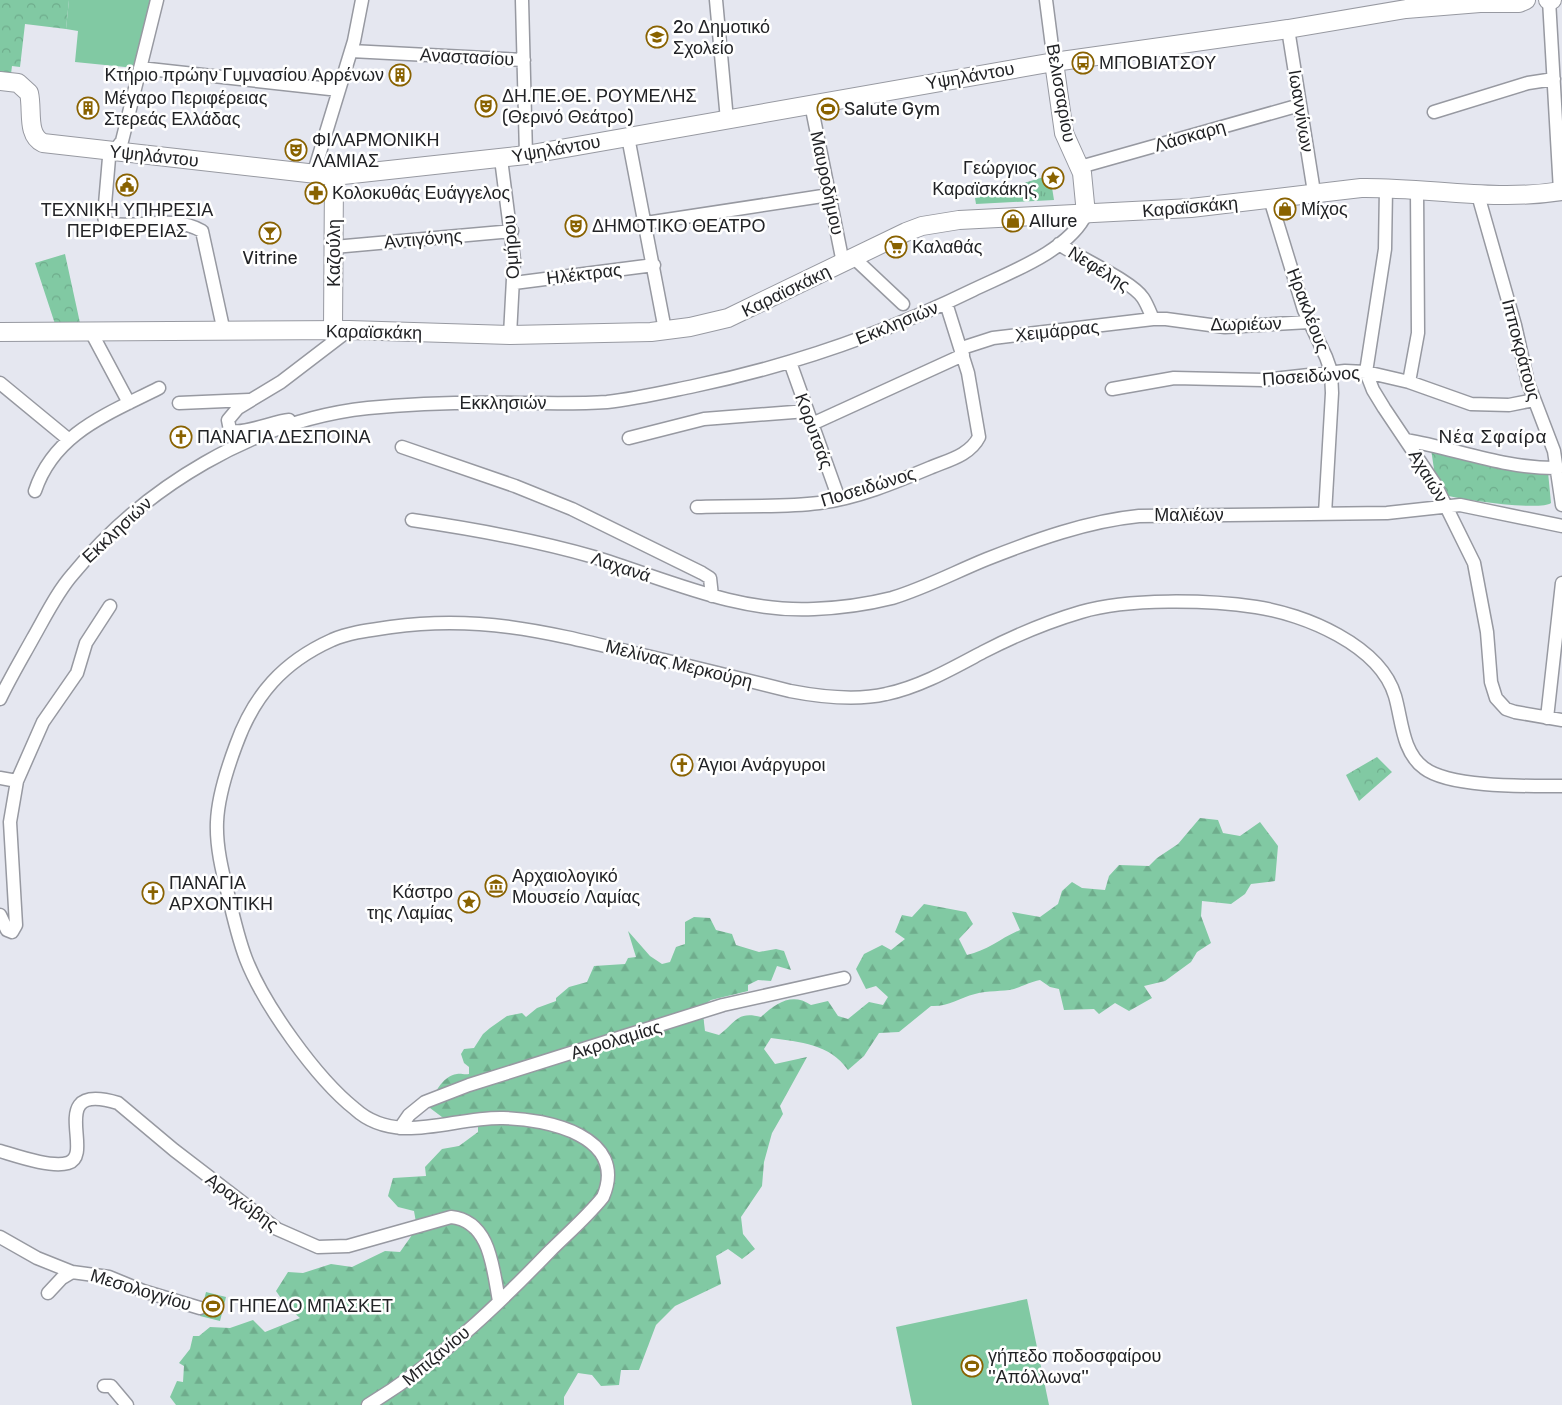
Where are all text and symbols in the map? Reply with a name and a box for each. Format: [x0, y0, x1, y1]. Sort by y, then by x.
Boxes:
place label: 2ο Δημοτικό Σχολείο [673, 16, 770, 59]
school or university icon: 2ο Δημοτικό Σχολείο [645, 25, 669, 49]
street label: Βελισσαρίου [1042, 42, 1080, 144]
street label: Αναστασίου [419, 44, 515, 70]
bus stop icon: ΜΠΟΒΙΑΤΣΟΥ [1071, 51, 1095, 75]
place label: ΜΠΟΒΙΑΤΣΟΥ [1099, 52, 1216, 74]
street label: Υψηλάντου [924, 57, 1016, 95]
building icon: Κτήριο πρώην Γυμνασίου Αρρένων [388, 63, 412, 87]
place label: Κτήριο πρώην Γυμνασίου Αρρένων [105, 64, 384, 86]
street label: Ιωαννίνων [1284, 68, 1318, 154]
place label: ΔΗ.ΠΕ.ΘΕ. ΡΟΥΜΕΛΗΣ (Θερινό Θεάτρο) [502, 85, 697, 128]
place label: Μέγαρο Περιφέρειας Στερεάς Ελλάδας [104, 87, 268, 130]
theatre icon: ΔΗ.ΠΕ.ΘΕ. ΡΟΥΜΕΛΗΣ (Θερινό Θεάτρο) [474, 94, 498, 118]
building icon: Μέγαρο Περιφέρειας Στερεάς Ελλάδας [76, 96, 100, 120]
sports icon: Salute Gym [816, 97, 840, 121]
place label: Salute Gym [844, 98, 940, 120]
street label: Λάσκαρη [1152, 115, 1228, 157]
place label: ΦΙΛΑΡΜΟΝΙΚΗ ΛΑΜΙΑΣ [312, 129, 439, 172]
street label: Μαυροδήμου [805, 129, 849, 237]
street label: Υψηλάντου [510, 130, 602, 168]
theatre icon: ΦΙΛΑΡΜΟΝΙΚΗ ΛΑΜΙΑΣ [284, 138, 308, 162]
street label: Υψηλάντου [108, 140, 200, 172]
place label: Γεώργιος Καραϊσκάκης [932, 157, 1037, 200]
place icon: Γεώργιος Καραϊσκάκης [1041, 166, 1065, 190]
public building icon: ΤΕΧΝΙΚΗ ΥΠΗΡΕΣΙΑ ΠΕΡΙΦΕΡΕΙΑΣ [115, 173, 139, 197]
pharmacy icon: Κολοκυθάς Ευάγγελος [304, 181, 328, 205]
place label: Κολοκυθάς Ευάγγελος [332, 182, 511, 204]
street label: Καραϊσκάκη [1141, 192, 1239, 222]
shop icon: Μίχος [1273, 197, 1297, 221]
place label: Μίχος [1301, 198, 1348, 220]
place label: ΤΕΧΝΙΚΗ ΥΠΗΡΕΣΙΑ ΠΕΡΙΦΕΡΕΙΑΣ [41, 199, 213, 242]
shop icon: Allure [1001, 209, 1025, 233]
place label: Allure [1029, 210, 1077, 232]
street label: Ομήρου [498, 214, 524, 280]
theatre icon: ΔΗΜΟΤΙΚΟ ΘΕΑΤΡΟ [564, 214, 588, 238]
place label: ΔΗΜΟΤΙΚΟ ΘΕΑΤΡΟ [592, 215, 766, 237]
street label: Καζούλη [323, 219, 345, 287]
bar icon: Vitrine [258, 221, 282, 245]
street label: Αντιγόνης [383, 225, 463, 253]
supermarket icon: Καλαθάς [884, 235, 908, 259]
place label: Καλαθάς [912, 236, 983, 258]
street label: Νεφέλης [1064, 242, 1134, 297]
place label: Vitrine [242, 247, 298, 269]
street label: Ηλέκτρας [545, 258, 623, 290]
street label: Καραϊσκάκη [738, 260, 834, 322]
street label: Ηρακλέους [1282, 265, 1334, 355]
street label: Εκκλησιών [852, 296, 942, 350]
street label: Ιπποκράτους [1497, 297, 1545, 404]
street label: Δωριέων [1210, 312, 1282, 336]
street label: Χειμάρρας [1014, 316, 1100, 346]
street label: Καραϊσκάκη [326, 320, 422, 344]
street label: Ποσειδώνος [1261, 362, 1361, 390]
street label: Κορυτσάς [790, 390, 838, 472]
street label: Εκκλησιών [459, 392, 547, 414]
church icon: ΠΑΝΑΓΙΑ ΔΕΣΠΟΙΝΑ [169, 425, 193, 449]
district label: Νέα Σφαίρα [1439, 425, 1547, 448]
place label: ΠΑΝΑΓΙΑ ΔΕΣΠΟΙΝΑ [197, 426, 371, 448]
street label: Αχαιών [1404, 445, 1452, 507]
street label: Ποσειδώνος [818, 462, 918, 512]
street label: Εκκλησιών [78, 492, 156, 568]
street label: Μαλιέων [1154, 504, 1224, 526]
street label: Λαχανά [588, 547, 654, 587]
street label: Μελίνας Μερκούρη [603, 635, 755, 693]
church icon: Άγιοι Ανάργυροι [670, 753, 694, 777]
place label: Άγιοι Ανάργυροι [698, 754, 826, 776]
place label: Αρχαιολογικό Μουσείο Λαμίας [512, 865, 641, 908]
place label: ΠΑΝΑΓΙΑ ΑΡΧΟΝΤΙΚΗ [169, 872, 273, 915]
museum icon: Αρχαιολογικό Μουσείο Λαμίας [484, 874, 508, 898]
church icon: ΠΑΝΑΓΙΑ ΑΡΧΟΝΤΙΚΗ [141, 881, 165, 905]
place label: Κάστρο της Λαμίας [367, 881, 453, 924]
place icon: Κάστρο της Λαμίας [457, 890, 481, 914]
street label: Ακρολαμίας [568, 1016, 664, 1064]
street label: Αραχώβης [201, 1168, 283, 1236]
street label: Μεσολογγίου [88, 1264, 194, 1316]
sports icon: ΓΗΠΕΔΟ ΜΠΑΣΚΕΤ [201, 1294, 225, 1318]
place label: ΓΗΠΕΔΟ ΜΠΑΣΚΕΤ [229, 1295, 393, 1317]
street label: Μπιζανίου [398, 1321, 474, 1391]
place label: γήπεδο ποδοσφαίρου ''Απόλλωνα'' [988, 1345, 1161, 1388]
sports icon: γήπεδο ποδοσφαίρου ''Απόλλωνα'' [960, 1354, 984, 1378]

